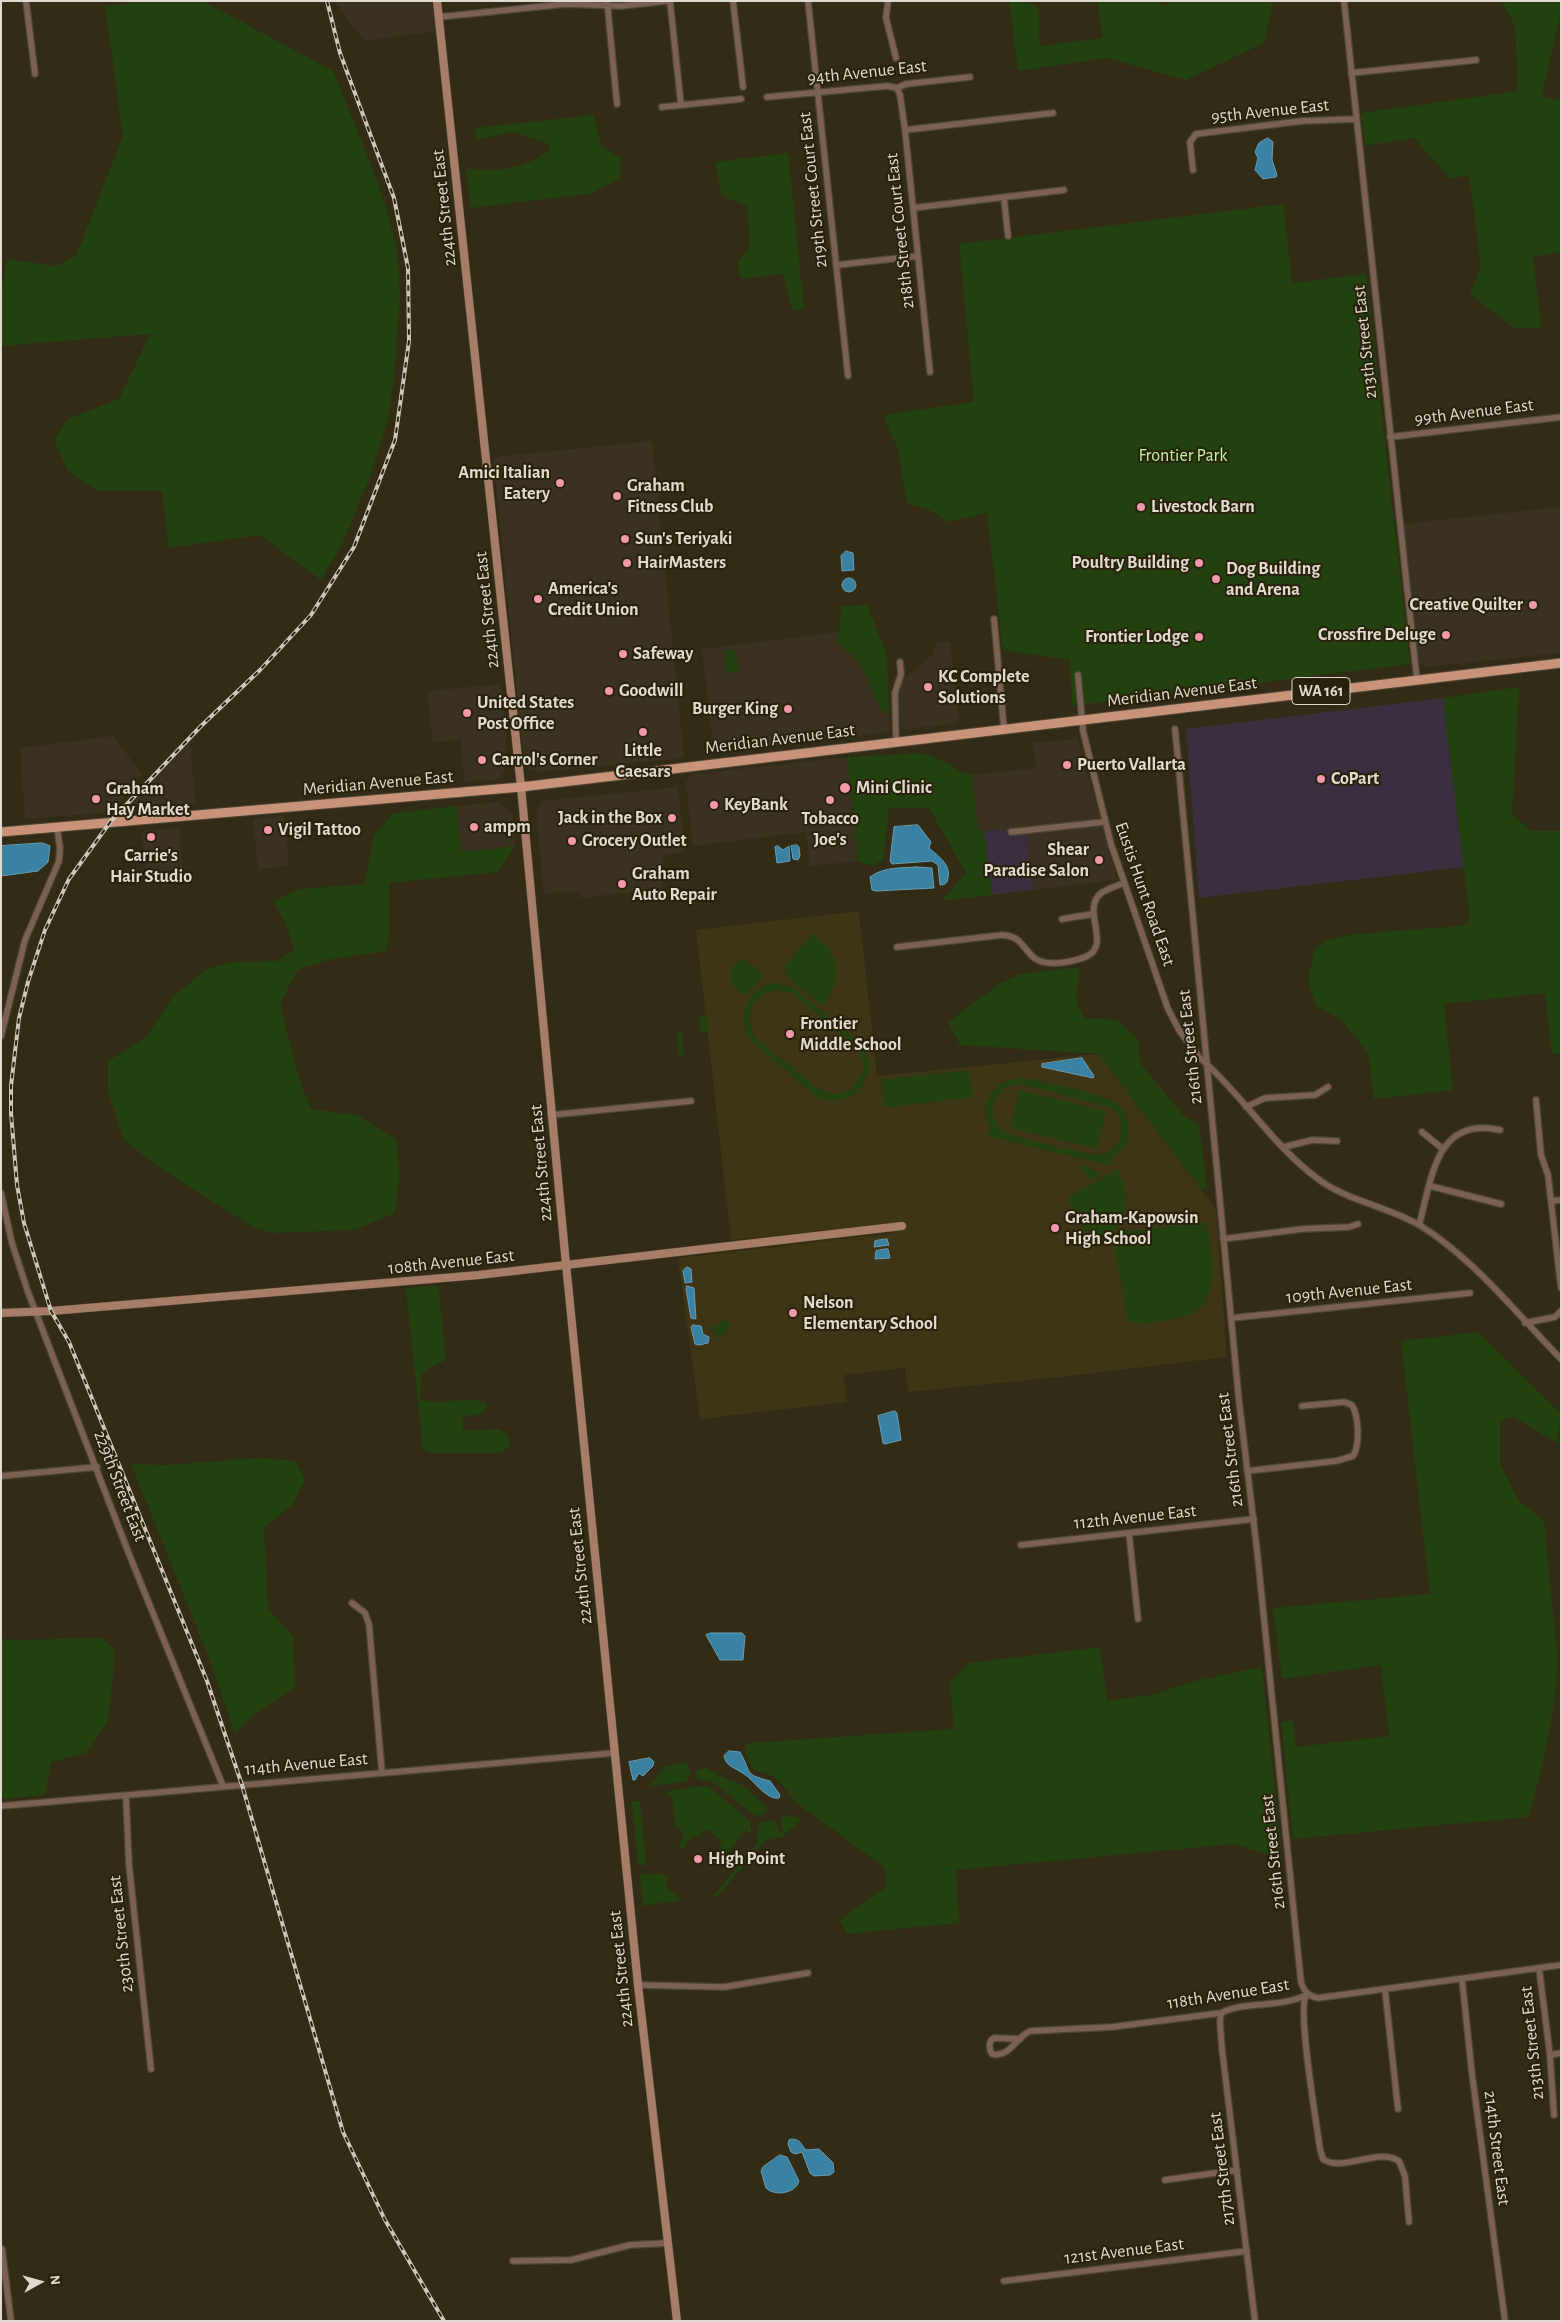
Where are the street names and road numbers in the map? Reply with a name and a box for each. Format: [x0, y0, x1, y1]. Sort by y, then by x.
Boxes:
street label: 94th Avenue East [806, 55, 928, 89]
street label: 95th Avenue East [1210, 94, 1330, 128]
street label: 219th Street Court East [794, 111, 832, 269]
street label: 224th Street East [427, 148, 461, 268]
street label: 218th Street Court East [881, 152, 919, 310]
street label: 213th Street East [1348, 284, 1382, 400]
street label: 99th Avenue East [1413, 394, 1535, 430]
street label: 224th Street East [470, 550, 504, 670]
street label: Meridian Avenue East [1106, 672, 1258, 712]
road number: WA 161 [1292, 678, 1350, 704]
street label: Meridian Avenue East [704, 719, 856, 759]
street label: Meridian Avenue East [302, 766, 454, 800]
street label: Eustis Hunt Road East [1110, 819, 1180, 969]
street label: 216th Street East [1173, 989, 1207, 1105]
street label: 224th Street East [525, 1104, 557, 1222]
street label: 108th Avenue East [387, 1245, 515, 1279]
street label: 109th Avenue East [1285, 1274, 1413, 1308]
street label: 216th Street East [1212, 1391, 1248, 1509]
street label: 229th Street East [89, 1427, 151, 1545]
street label: 112th Avenue East [1073, 1500, 1197, 1534]
street label: 224th Street East [563, 1506, 597, 1626]
street label: 114th Avenue East [243, 1748, 369, 1780]
street label: 216th Street East [1256, 1794, 1290, 1910]
street label: 230th Street East [104, 1874, 138, 1994]
street label: 224th Street East [604, 1909, 638, 2029]
street label: 118th Avenue East [1165, 1974, 1291, 2014]
street label: 213th Street East [1515, 1985, 1549, 2101]
street label: 214th Street East [1479, 2089, 1515, 2207]
street label: 217th Street East [1204, 2111, 1240, 2227]
street label: 121st Avenue East [1063, 2233, 1185, 2269]

